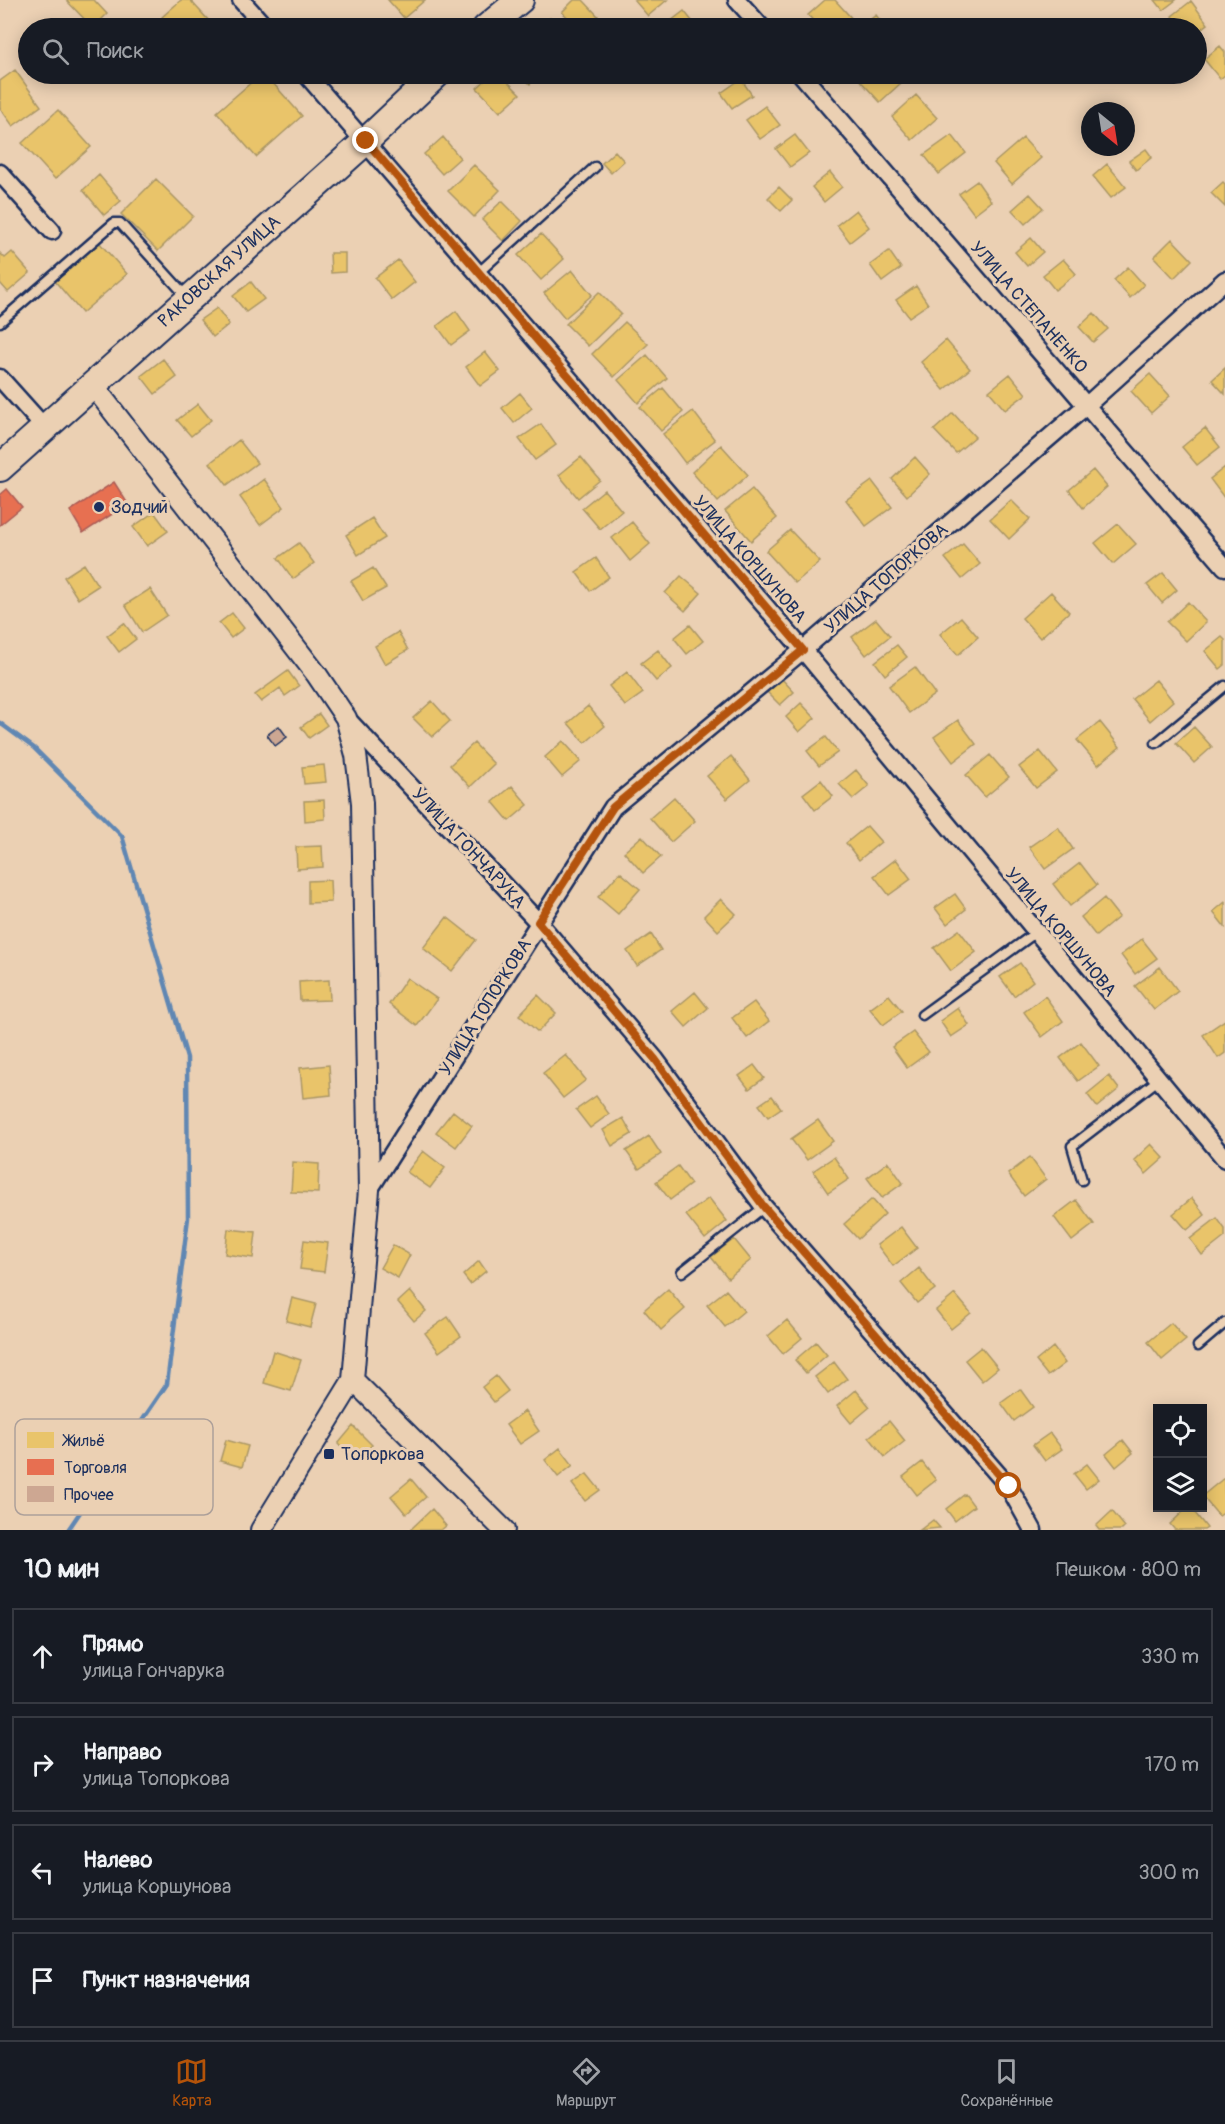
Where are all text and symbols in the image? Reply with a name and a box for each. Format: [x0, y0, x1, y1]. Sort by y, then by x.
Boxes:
search box [18, 18, 1207, 84]
icon: search [39, 35, 72, 68]
text: Поиск [87, 37, 144, 65]
north arrow [1081, 102, 1135, 156]
route end [352, 127, 378, 153]
street label: РАКОВСКАЯ УЛИЦА [153, 210, 286, 332]
street label: УЛИЦА СТЕПАНЕНКО [965, 237, 1092, 378]
street label: УЛИЦА КОРШУНОВА [688, 491, 812, 628]
place label: Зодчий [111, 496, 168, 519]
marker: Зодчий [92, 500, 106, 514]
street label: УЛИЦА ТОПОРКОВА [820, 518, 953, 639]
street label: УЛИЦА ГОНЧАРУКА [407, 783, 531, 914]
street label: УЛИЦА КОРШУНОВА [1000, 863, 1122, 1002]
street label: УЛИЦА ТОПОРКОВА [434, 934, 537, 1080]
map controls [1153, 1404, 1207, 1512]
button: locate [1153, 1404, 1207, 1458]
legend [15, 1419, 213, 1515]
text: Жильё [61, 1431, 105, 1451]
place label: Топоркова [341, 1443, 424, 1466]
marker: Топоркова [322, 1447, 336, 1461]
text: Торговля [64, 1458, 127, 1478]
button: layers [1153, 1458, 1207, 1512]
route start [995, 1472, 1021, 1498]
text: Прочее [64, 1485, 114, 1505]
text: 10 мин [24, 1553, 99, 1585]
text: Пешком · 800 m [1056, 1557, 1201, 1582]
text: Прямо [83, 1630, 143, 1658]
icon: ahead [26, 1640, 59, 1673]
text: 330 m [1141, 1644, 1199, 1669]
text: улица Гончарука [83, 1658, 224, 1683]
text: Направо [83, 1738, 162, 1766]
icon: right [26, 1748, 59, 1781]
text: 170 m [1145, 1752, 1199, 1777]
text: улица Топоркова [83, 1766, 230, 1791]
text: Налево [83, 1846, 152, 1874]
icon: left [26, 1856, 59, 1889]
text: 300 m [1138, 1860, 1199, 1885]
text: улица Коршунова [83, 1874, 231, 1899]
icon: arrive [26, 1964, 59, 1997]
text: Пункт назначения [83, 1966, 250, 1994]
tab: Карта [172, 2055, 212, 2111]
tab: Маршрут [556, 2055, 616, 2111]
tab: Сохранённые [961, 2055, 1053, 2111]

